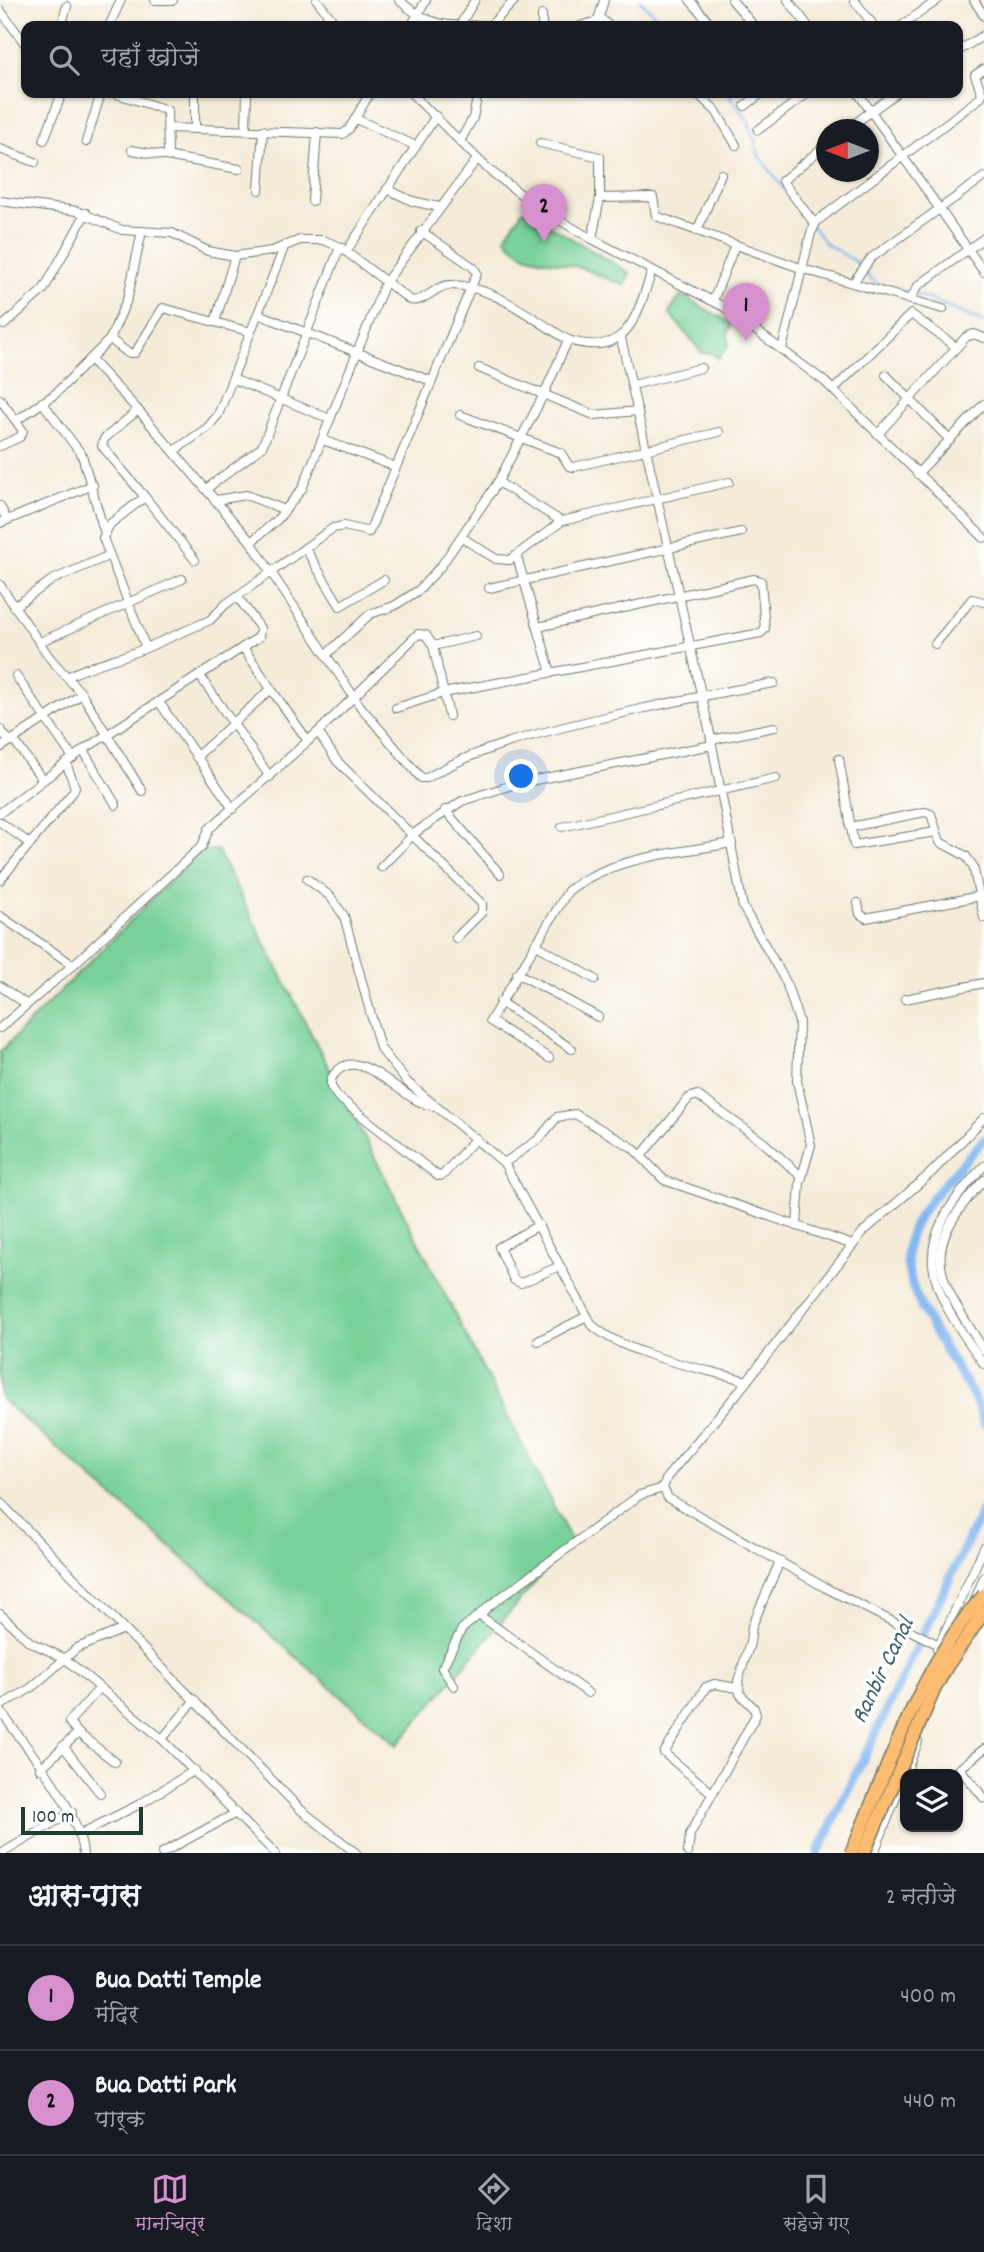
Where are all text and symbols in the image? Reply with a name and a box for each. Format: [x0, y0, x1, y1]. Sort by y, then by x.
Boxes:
search box [21, 21, 963, 98]
icon: search [45, 41, 83, 79]
text: यहाँ खोजें [101, 41, 199, 78]
north arrow [816, 119, 879, 182]
pin: 2 [521, 184, 567, 242]
pin: 1 [723, 283, 769, 341]
your location [504, 759, 538, 793]
water label: Ranbir Canal [844, 1610, 925, 1730]
map controls [900, 1769, 963, 1832]
button: layers [900, 1769, 963, 1832]
scale bar [21, 1804, 144, 1836]
text: 100 m [32, 1805, 74, 1832]
text: आस-पास [28, 1877, 140, 1920]
text: 2 नतीजे [886, 1882, 956, 1915]
text: Bua Datti Temple [95, 1963, 262, 2000]
text: 1 [48, 1981, 54, 2014]
text: 400 m [900, 1981, 956, 2014]
text: मंदिर [95, 2000, 138, 2033]
text: Bua Datti Park [95, 2068, 237, 2105]
text: 2 [46, 2086, 56, 2119]
text: 440 m [903, 2086, 956, 2119]
text: पार्क [95, 2105, 145, 2138]
tab: मानचित्र [135, 2170, 205, 2239]
tab: दिशा [475, 2170, 513, 2239]
tab: सहेजे गए [783, 2170, 849, 2239]

